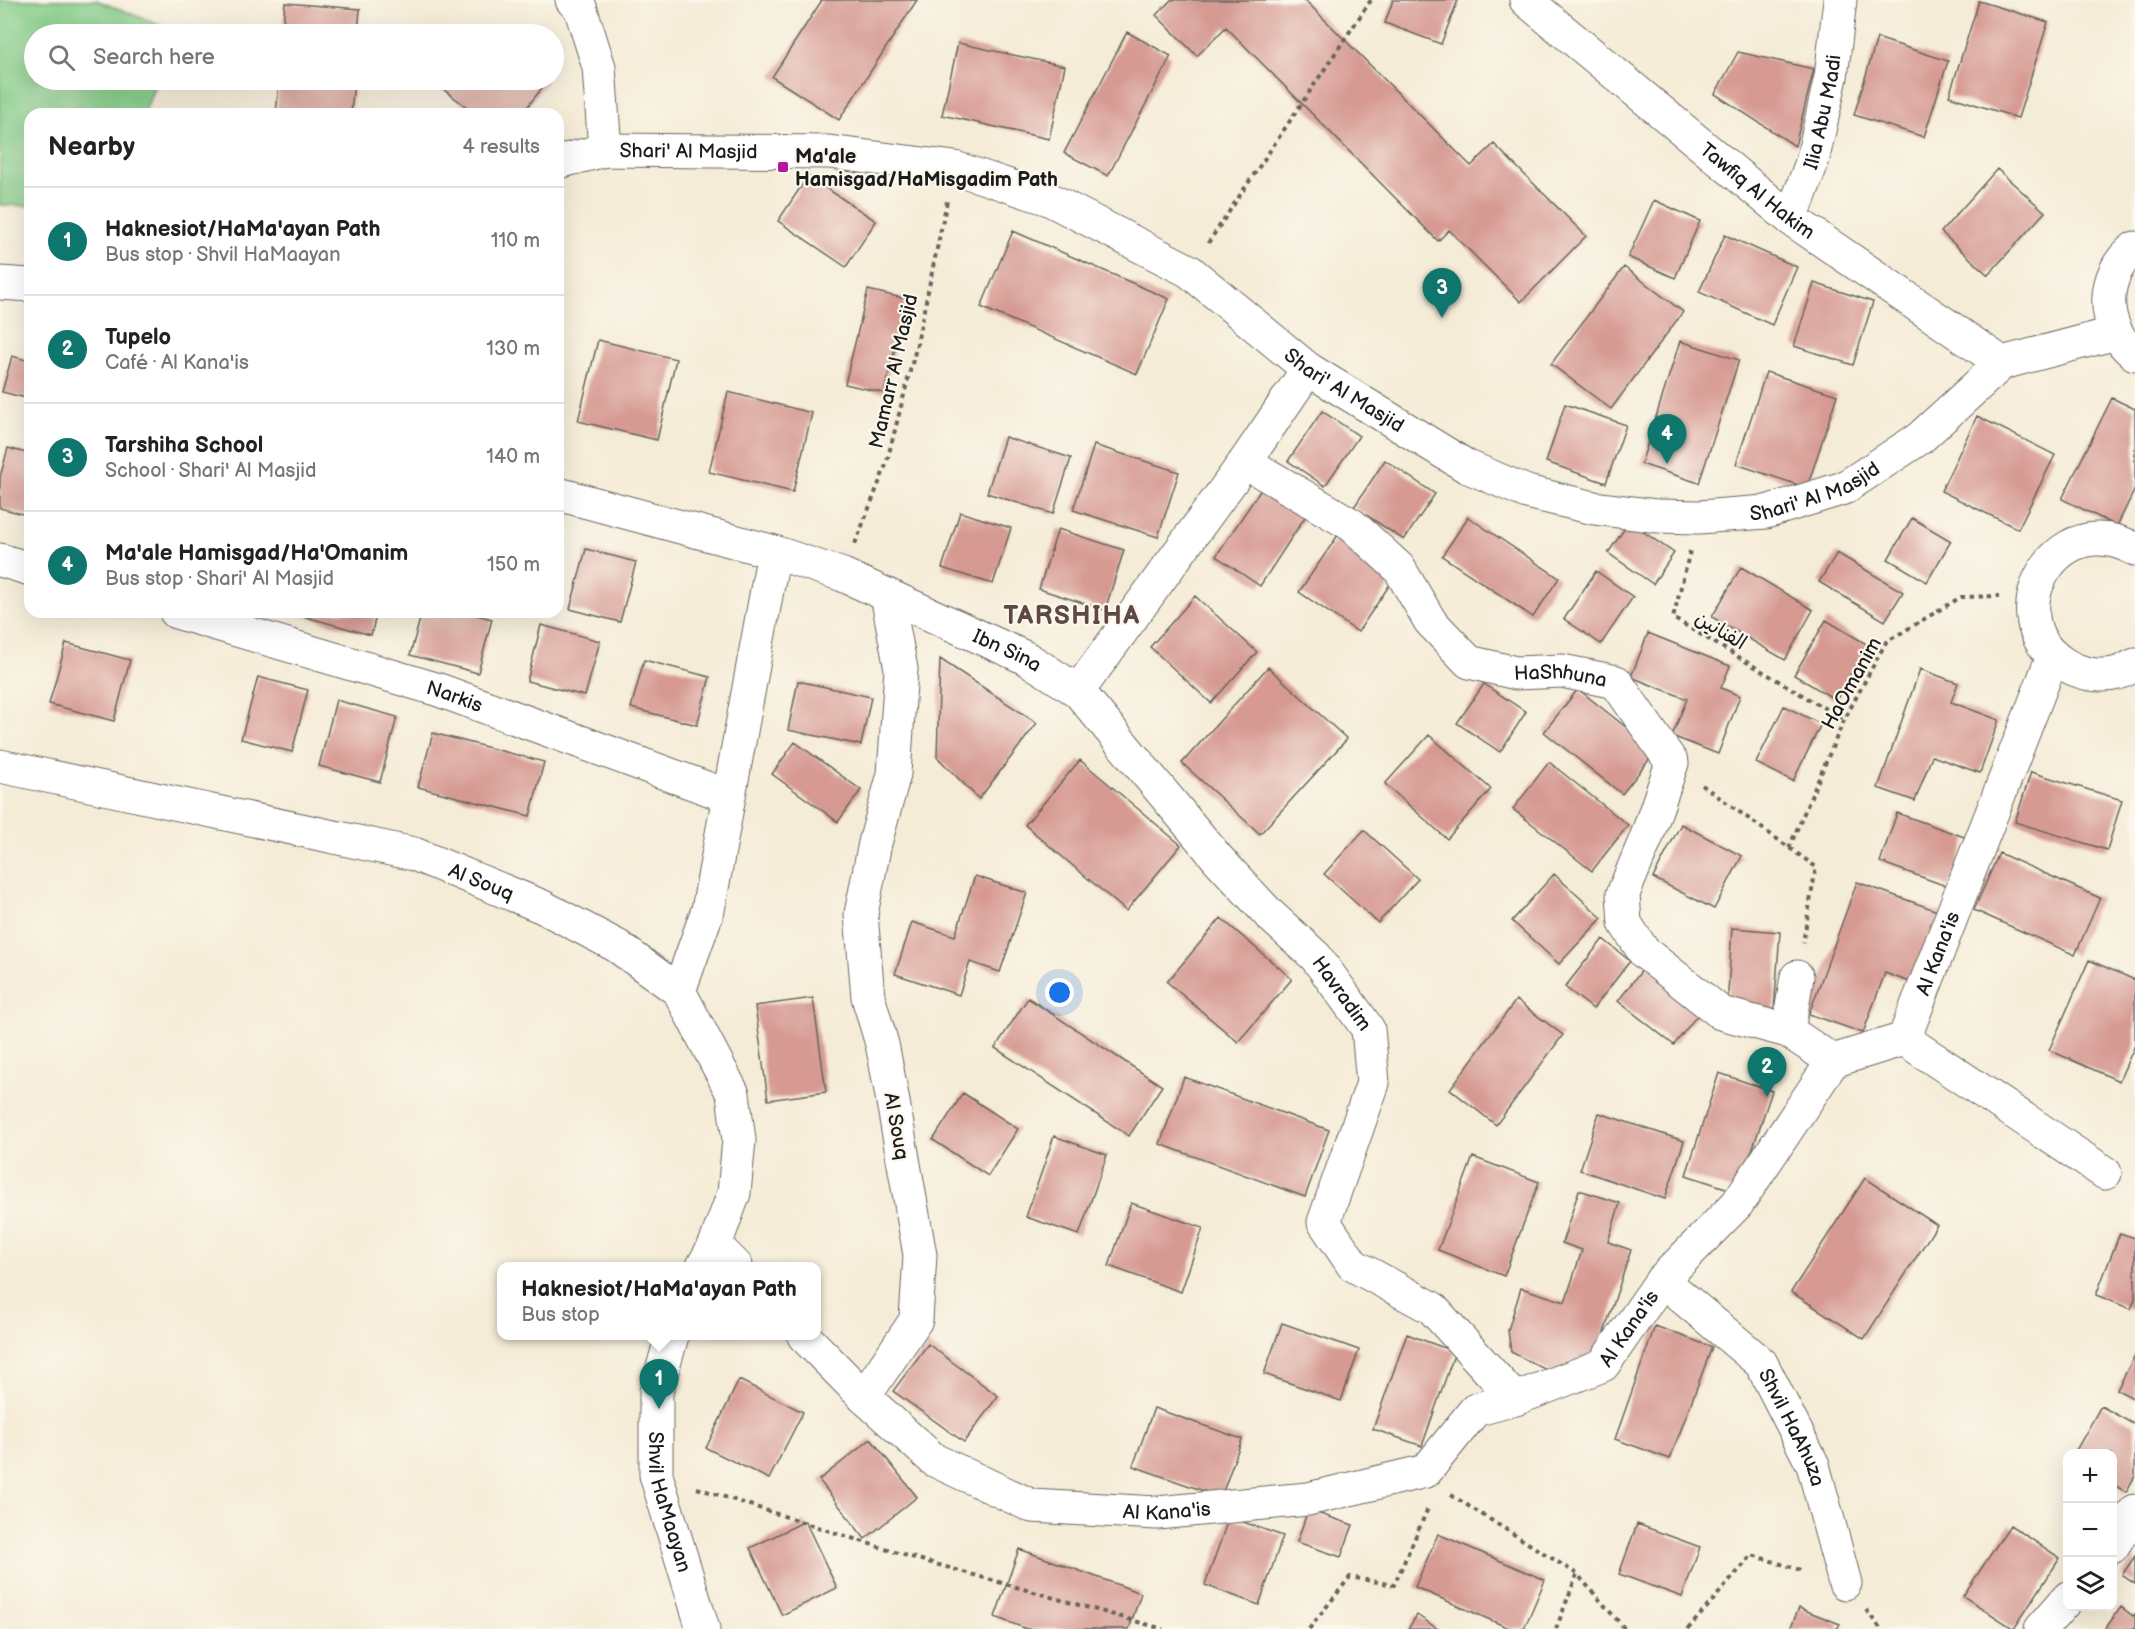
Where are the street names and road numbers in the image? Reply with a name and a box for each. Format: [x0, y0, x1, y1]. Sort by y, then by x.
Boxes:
street label: Ilia Abu Madi [1799, 53, 1847, 173]
street label: Tawfiq Al Hakim [1695, 138, 1819, 245]
street label: Shari' Al Masjid [619, 139, 758, 164]
street label: Mamarr Al Masjid [865, 292, 923, 451]
street label: Shari' Al Masjid [1279, 343, 1408, 438]
street label: Shari' Al Masjid [1749, 457, 1884, 526]
street label: الفنانين [1690, 606, 1751, 656]
street label: Ibn Sina [969, 624, 1046, 678]
street label: HaOmanim [1817, 633, 1887, 734]
street label: HaShhuna [1513, 660, 1609, 693]
street label: Narkis [423, 676, 486, 718]
street label: Al Souq [445, 859, 517, 907]
street label: Al Kana'is [1911, 908, 1965, 999]
street label: Havradim [1306, 952, 1376, 1036]
street label: Al Souq [878, 1091, 914, 1162]
street label: Al Kana'is [1594, 1286, 1664, 1372]
street label: Shvil HaAhuza [1753, 1365, 1829, 1489]
street label: Shvil HaMaayan [643, 1432, 696, 1575]
street label: Al Kana'is [1122, 1497, 1212, 1526]

